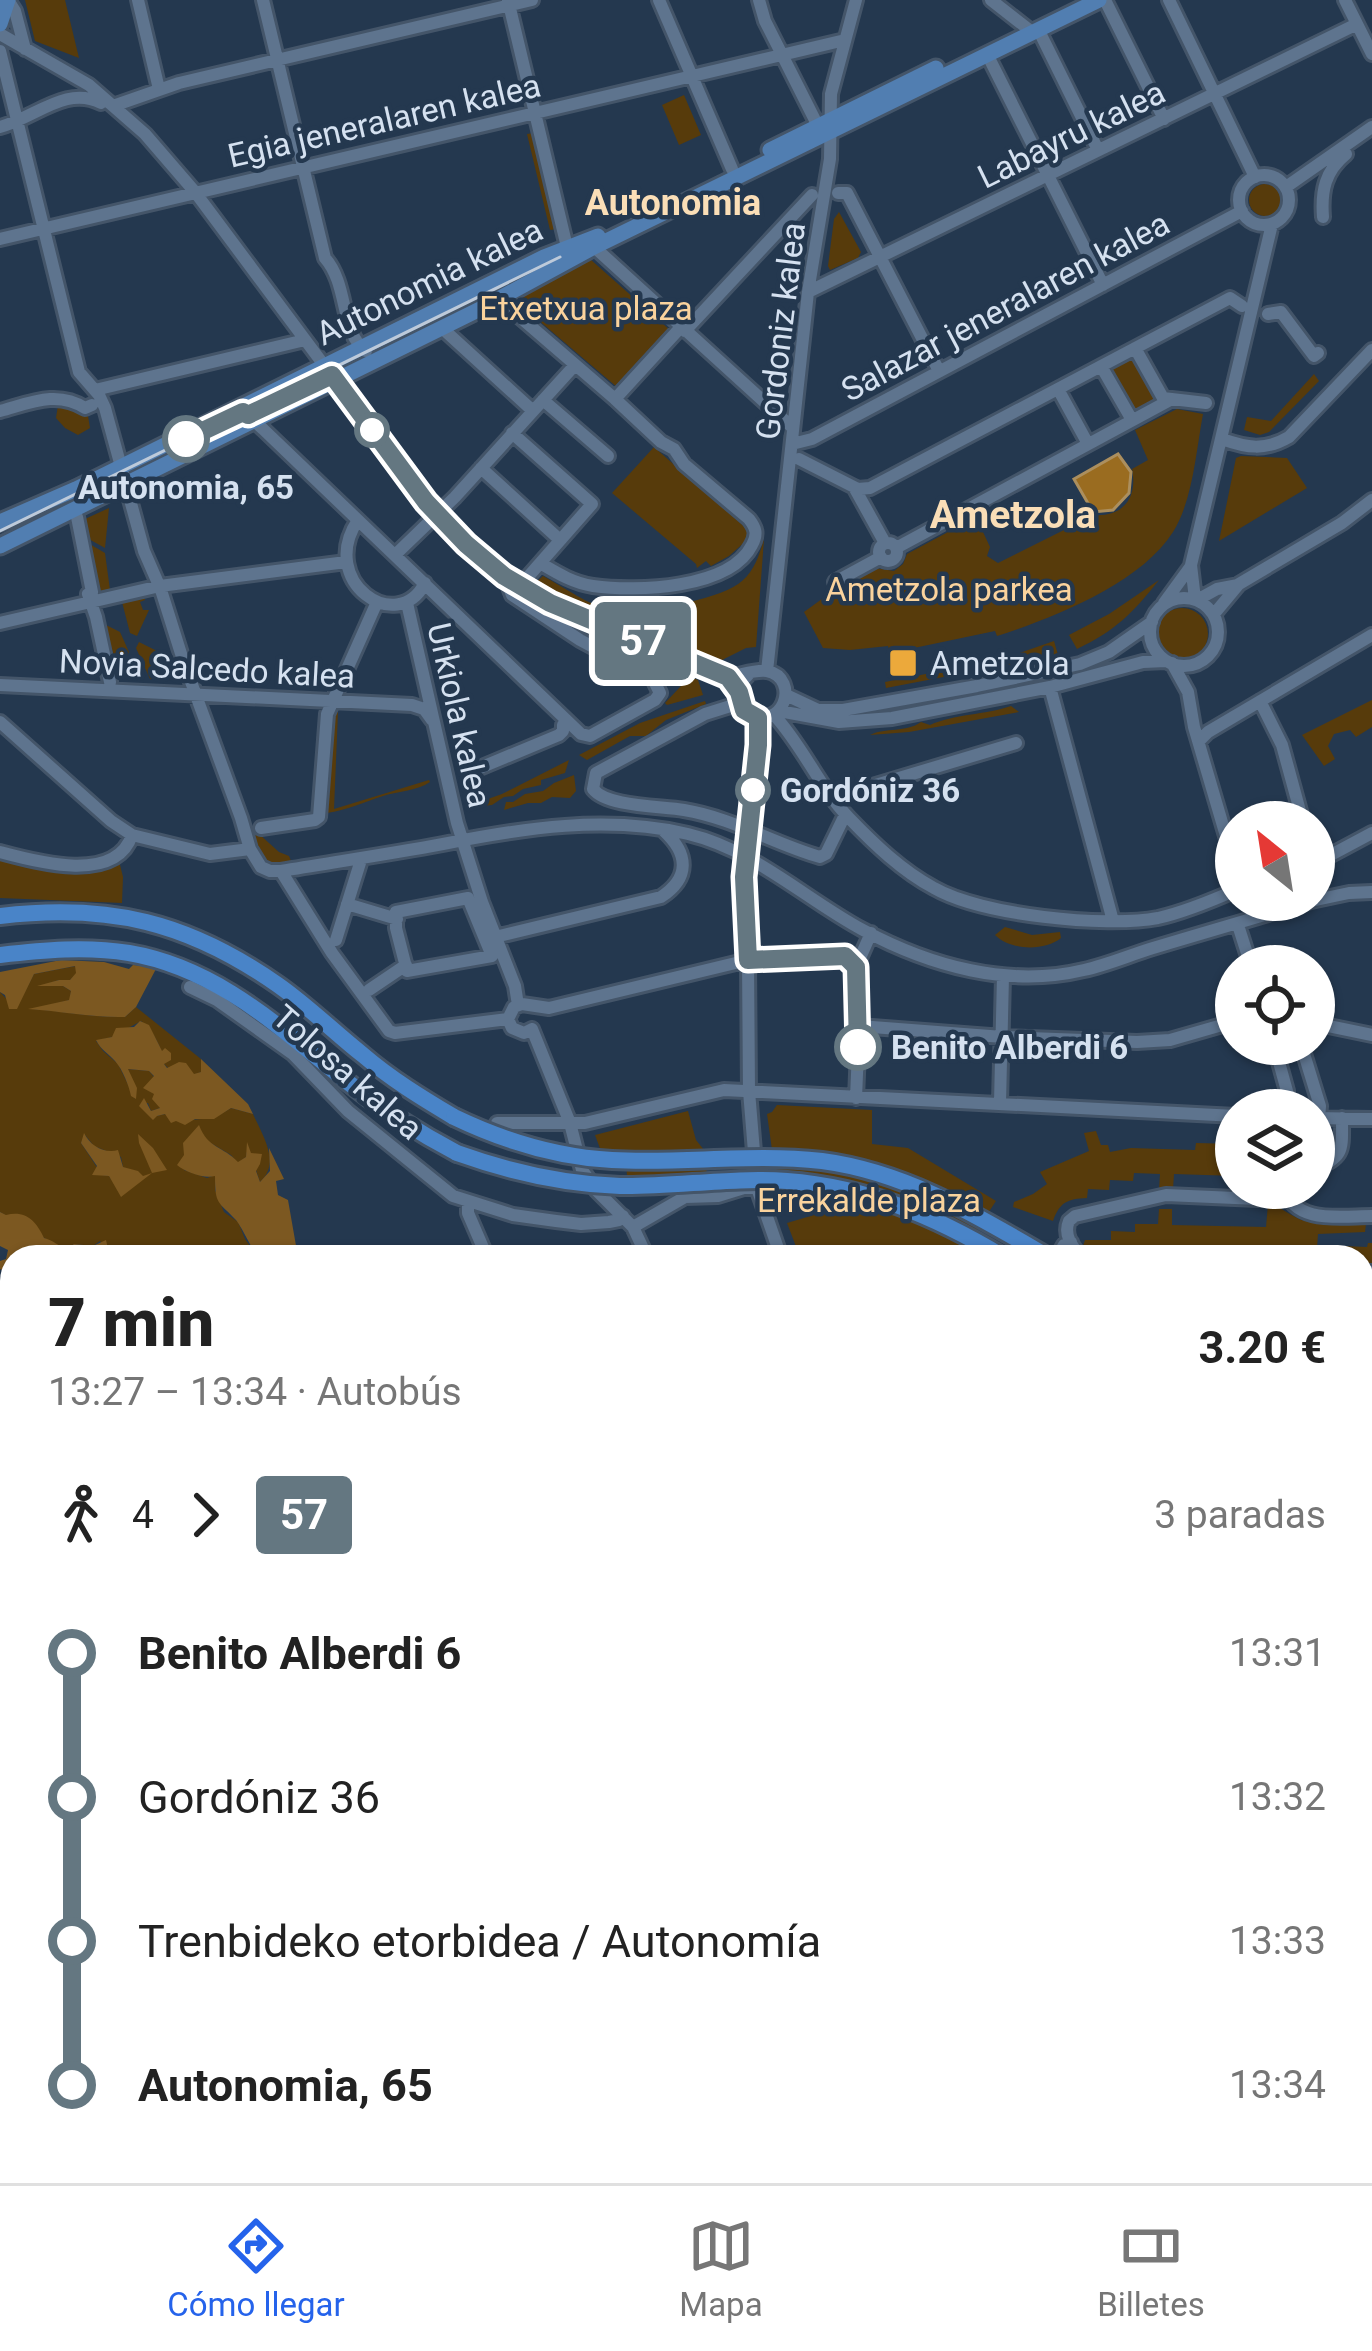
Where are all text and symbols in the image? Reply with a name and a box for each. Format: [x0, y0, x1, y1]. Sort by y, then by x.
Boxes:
street label: Egia jeneralaren kalea [224, 66, 544, 175]
street label: Labayru kalea [971, 72, 1171, 197]
district label: Autonomia [585, 182, 761, 224]
street label: Salazar jeneralaren kalea [835, 203, 1176, 410]
street label: Autonomia kalea [310, 210, 549, 353]
street label: Gordoniz kalea [748, 220, 813, 442]
park label: Etxetxua plaza [479, 289, 693, 328]
unlabelled marker [356, 414, 388, 446]
marker: Autonomia, 65 [164, 417, 208, 461]
place label: Autonomia, 65 [78, 468, 294, 507]
district label: Ametzola [930, 492, 1096, 538]
park label: Ametzola parkea [825, 570, 1073, 609]
line badge: 57 [589, 602, 697, 680]
text: 57 [619, 616, 667, 665]
street label: Urkiola kalea [419, 619, 500, 811]
street label: Novia Salcedo kalea [58, 641, 356, 696]
place label: Ametzola [930, 644, 1070, 683]
marker: Ametzola [887, 647, 919, 679]
place label: Gordóniz 36 [780, 771, 960, 810]
marker: Gordóniz 36 [737, 774, 769, 806]
north arrow [1215, 801, 1335, 921]
map controls [1215, 801, 1335, 1209]
button: locate [1215, 945, 1335, 1065]
street label: Tolosa kalea [265, 997, 430, 1148]
marker: Benito Alberdi 6 [836, 1025, 880, 1069]
place label: Benito Alberdi 6 [891, 1028, 1128, 1067]
button: layers [1215, 1089, 1335, 1209]
park label: Errekalde plaza [757, 1181, 981, 1220]
text: 7 min [48, 1285, 214, 1362]
text: 3.20 € [1198, 1321, 1326, 1374]
text: 13:27 – 13:34 · Autobús [48, 1369, 462, 1415]
icon: walk [48, 1482, 114, 1548]
icon: forward [172, 1482, 238, 1548]
text: 57 [280, 1490, 328, 1539]
text: 4 [132, 1492, 154, 1538]
text: 3 paradas [1154, 1492, 1326, 1538]
text: Benito Alberdi 6 [138, 1627, 461, 1680]
text: 13:31 [1229, 1630, 1326, 1676]
text: Gordóniz 36 [138, 1771, 380, 1824]
text: 13:32 [1229, 1774, 1326, 1820]
text: Trenbideko etorbidea / Autonomía [138, 1915, 821, 1968]
text: 13:33 [1229, 1918, 1326, 1964]
text: Autonomia, 65 [138, 2059, 433, 2112]
text: 13:34 [1229, 2062, 1326, 2108]
tab: Cómo llegar [167, 2213, 345, 2324]
tab: Mapa [679, 2213, 763, 2324]
tab: Billetes [1097, 2213, 1205, 2324]

